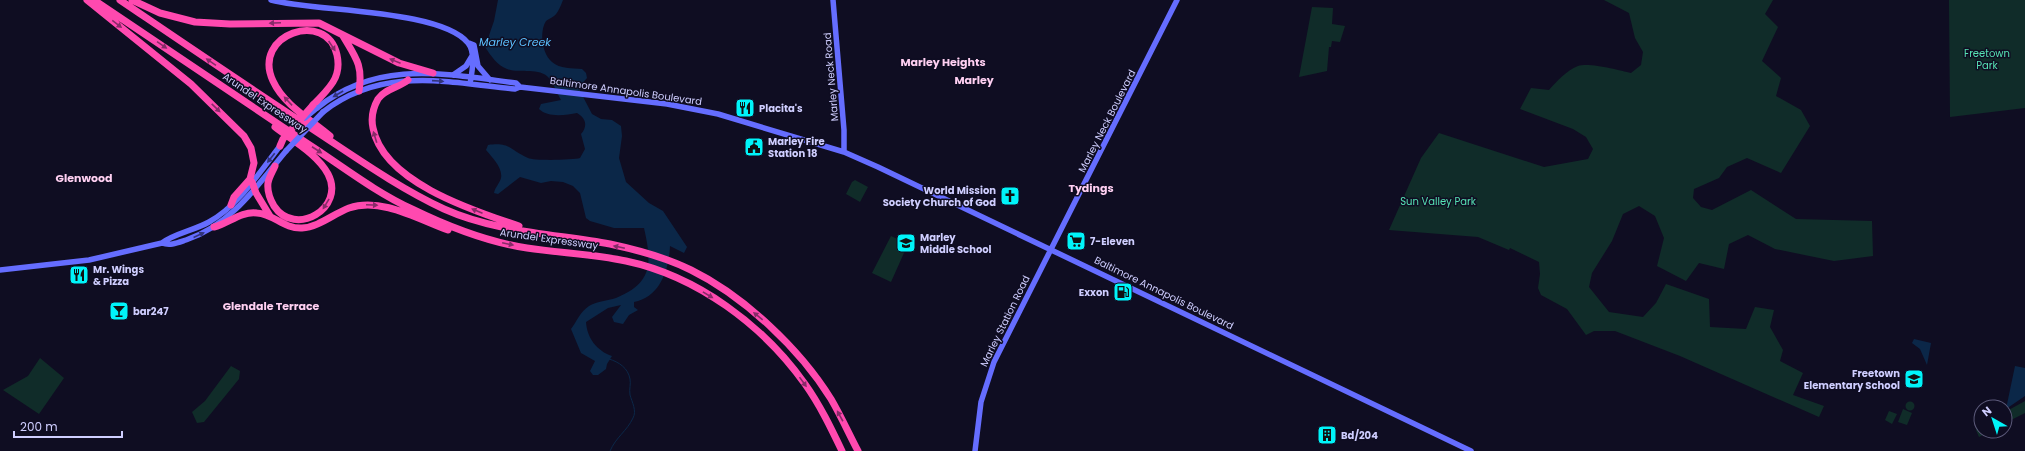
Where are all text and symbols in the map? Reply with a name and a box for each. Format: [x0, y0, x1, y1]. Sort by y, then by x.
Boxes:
one-way arrow [112, 20, 123, 28]
one-way arrow [269, 20, 281, 27]
street label: Marley Neck Road [820, 32, 842, 122]
water label: Marley Creek [479, 34, 552, 50]
one-way arrow [156, 41, 167, 49]
one-way arrow [328, 41, 336, 51]
park label: Freetown Park [1964, 46, 2010, 73]
district label: Marley Heights [900, 54, 986, 70]
one-way arrow [206, 58, 217, 66]
one-way arrow [389, 58, 401, 64]
street label: Marley Neck Boulevard [1075, 67, 1139, 175]
street label: Arundel Expressway [220, 69, 311, 137]
district label: Marley [954, 72, 994, 88]
street label: Baltimore Annapolis Boulevard [549, 73, 703, 109]
one-way arrow [432, 78, 444, 85]
one-way arrow [333, 90, 343, 98]
one-way arrow [283, 95, 292, 106]
restaurant icon: Placita's [734, 97, 756, 119]
place label: Placita's [759, 101, 803, 116]
one-way arrow [211, 103, 221, 113]
one-way arrow [372, 130, 378, 142]
place label: Marley Fire Station 18 [768, 134, 825, 161]
public building icon: Marley Fire Station 18 [743, 136, 765, 158]
one-way arrow [312, 146, 323, 154]
one-way arrow [267, 152, 276, 163]
district label: Glenwood [56, 170, 112, 186]
district label: Tydings [1068, 180, 1114, 196]
place label: World Mission Society Church of God [883, 183, 996, 210]
church icon: World Mission Society Church of God [999, 185, 1021, 207]
park label: Sun Valley Park [1400, 194, 1477, 209]
one-way arrow [323, 198, 330, 210]
one-way arrow [366, 202, 378, 209]
one-way arrow [470, 208, 482, 214]
street label: Arundel Expressway [499, 225, 599, 253]
place label: Marley Middle School [920, 230, 992, 257]
supermarket icon: 7-Eleven [1065, 230, 1087, 252]
one-way arrow [193, 232, 204, 238]
school or university icon: Marley Middle School [895, 232, 917, 254]
place label: 7-Eleven [1090, 234, 1135, 249]
one-way arrow [502, 242, 514, 248]
one-way arrow [613, 243, 625, 249]
street label: Baltimore Annapolis Boulevard [1092, 253, 1236, 333]
place label: Mr. Wings & Pizza [93, 262, 144, 289]
restaurant icon: Mr. Wings & Pizza [68, 264, 90, 286]
street label: Marley Station Road [976, 273, 1034, 369]
fuel station icon: Exxon [1112, 281, 1134, 303]
place label: Exxon [1079, 285, 1109, 300]
one-way arrow [702, 291, 714, 298]
district label: Glendale Terrace [223, 298, 320, 314]
bar icon: bar247 [108, 300, 130, 322]
place label: bar247 [133, 304, 169, 319]
one-way arrow [753, 312, 763, 321]
place label: Freetown Elementary School [1804, 366, 1900, 393]
school or university icon: Freetown Elementary School [1903, 368, 1925, 390]
one-way arrow [799, 376, 807, 387]
north arrow [1973, 399, 2013, 439]
text: N [1978, 402, 1995, 420]
one-way arrow [837, 410, 843, 422]
scale bar [14, 413, 122, 439]
text: 200 m [20, 418, 58, 435]
building icon: Bd/204 [1316, 424, 1338, 446]
place label: Bd/204 [1341, 428, 1378, 443]

